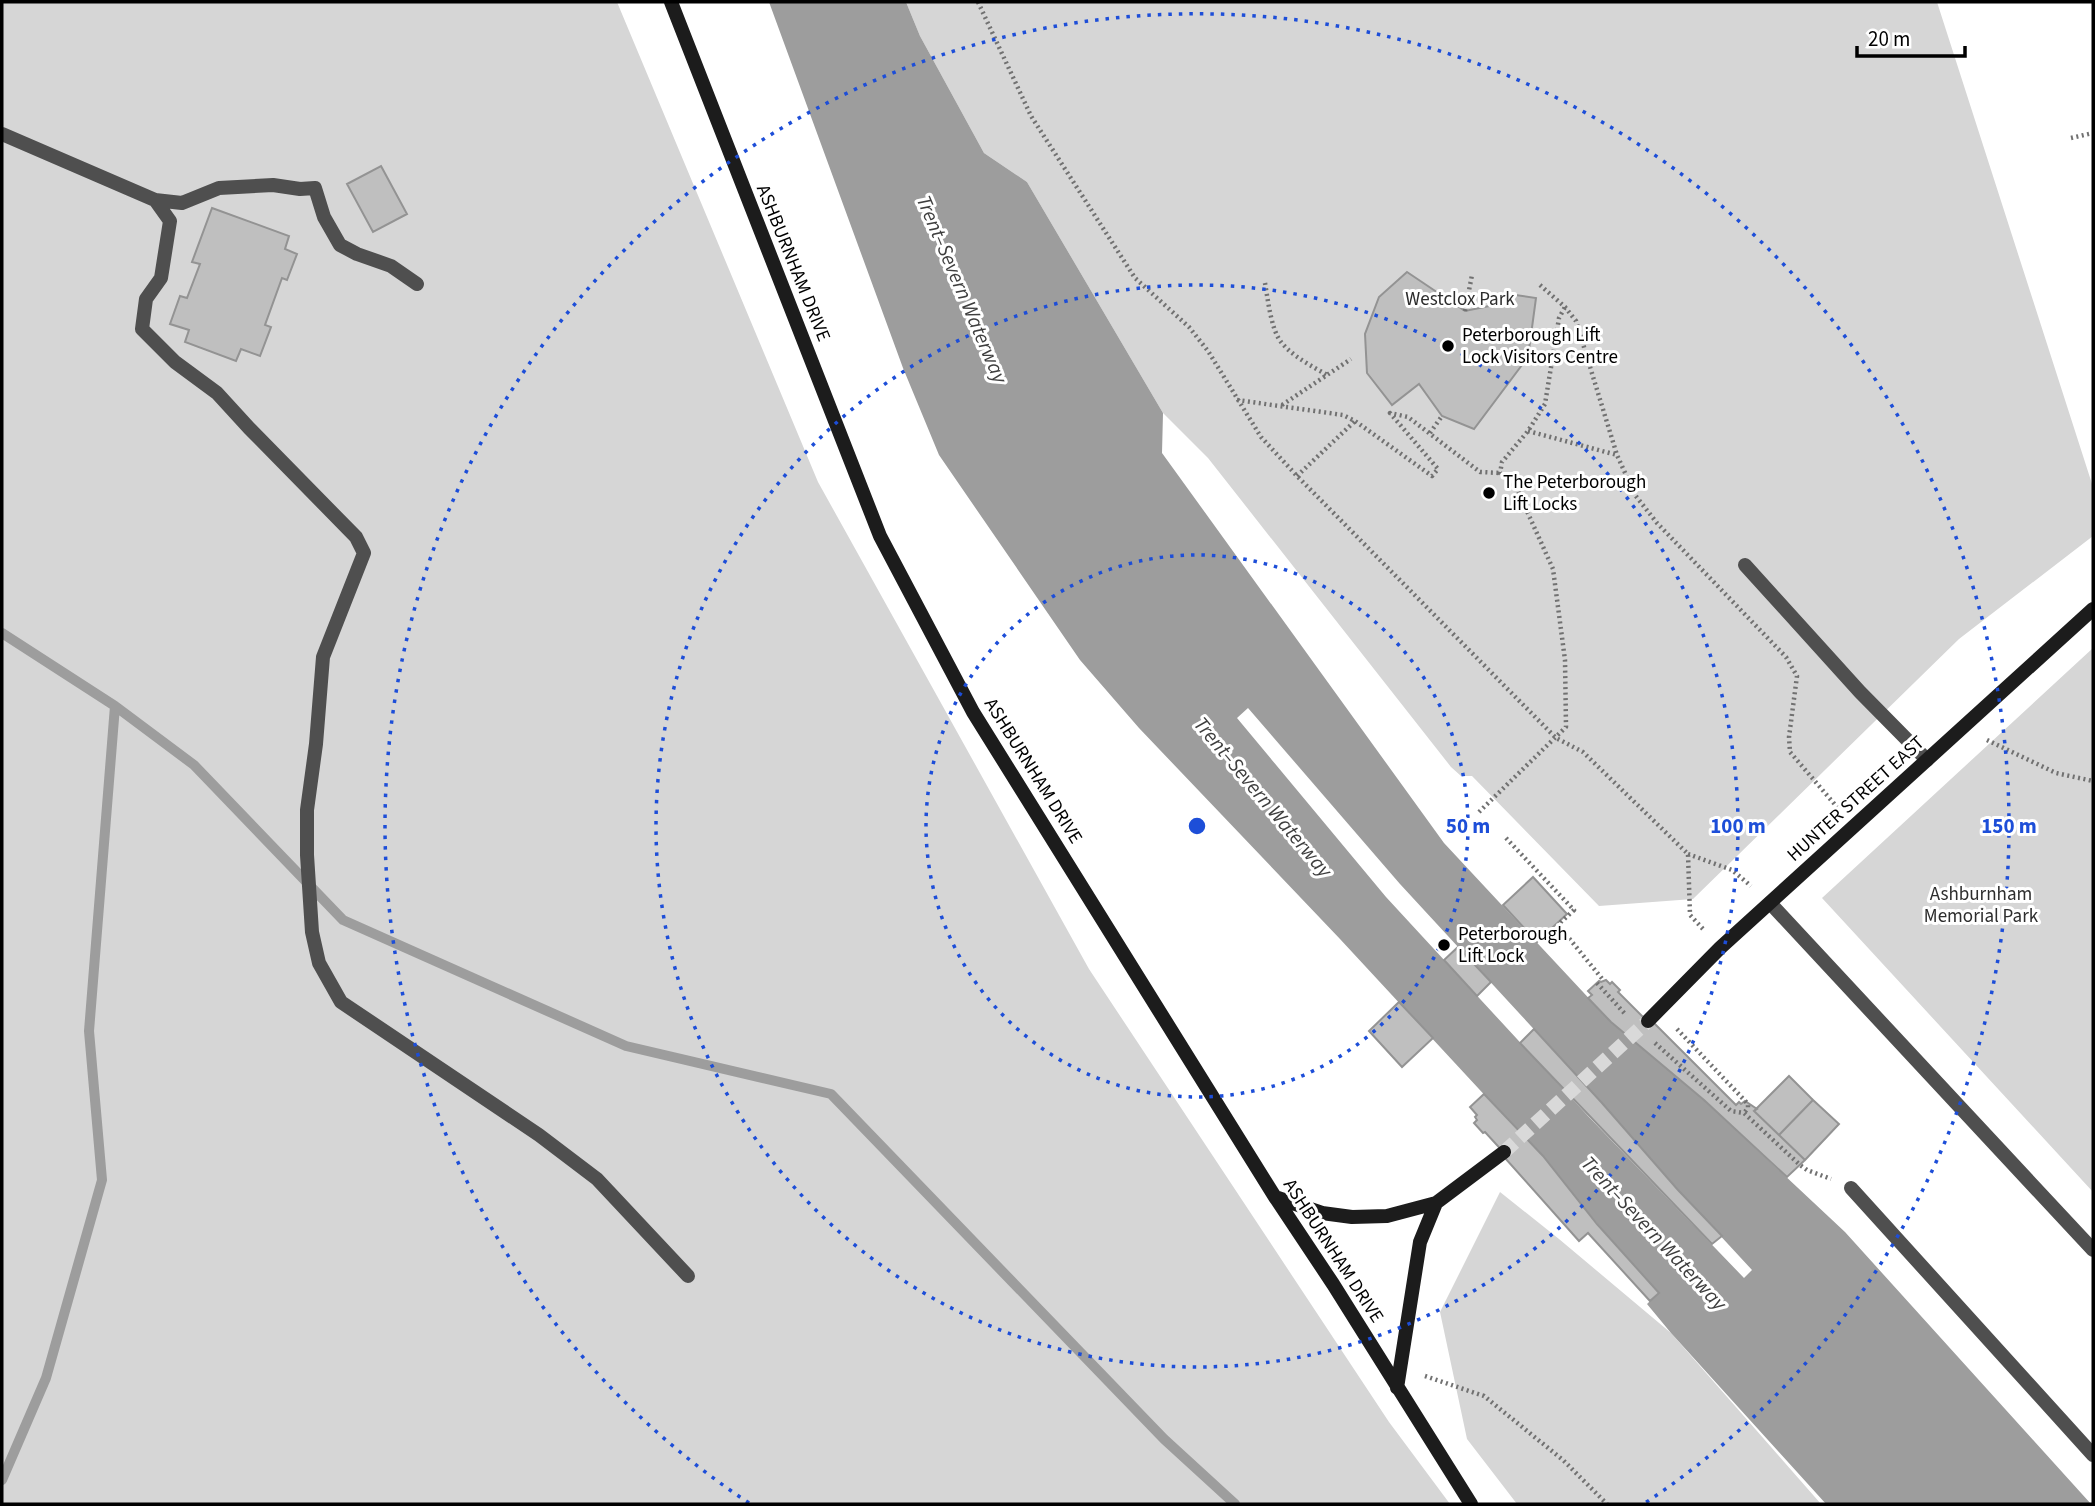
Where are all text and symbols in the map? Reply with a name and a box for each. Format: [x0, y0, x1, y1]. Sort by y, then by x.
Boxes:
scale bar [1857, 14, 1966, 58]
text: 20 m [1868, 24, 1910, 54]
street label: ASHBURNHAM DRIVE [749, 181, 837, 345]
water label: Trent–Severn Waterway [909, 190, 1016, 389]
park label: Westclox Park [1405, 286, 1515, 313]
place label: Peterborough Lift Lock Visitors Centre [1462, 322, 1618, 371]
marker: Peterborough Lift Lock Visitors Centre [1440, 338, 1456, 354]
place label: The Peterborough Lift Locks [1503, 469, 1646, 518]
marker: The Peterborough Lift Locks [1481, 485, 1497, 501]
street label: ASHBURNHAM DRIVE [977, 693, 1089, 849]
water label: Trent–Severn Waterway [1187, 710, 1340, 885]
street label: HUNTER STREET EAST [1781, 730, 1931, 868]
text: 50 m [1446, 811, 1490, 841]
text: 100 m [1710, 811, 1766, 841]
text: 150 m [1981, 811, 2037, 841]
centre of rings [1185, 814, 1209, 838]
park label: Ashburnham Memorial Park [1924, 881, 2039, 930]
place label: Peterborough Lift Lock [1458, 921, 1567, 970]
marker: Peterborough Lift Lock [1436, 937, 1452, 953]
water label: Trent–Severn Waterway [1574, 1149, 1735, 1318]
street label: ASHBURNHAM DRIVE [1276, 1174, 1390, 1328]

